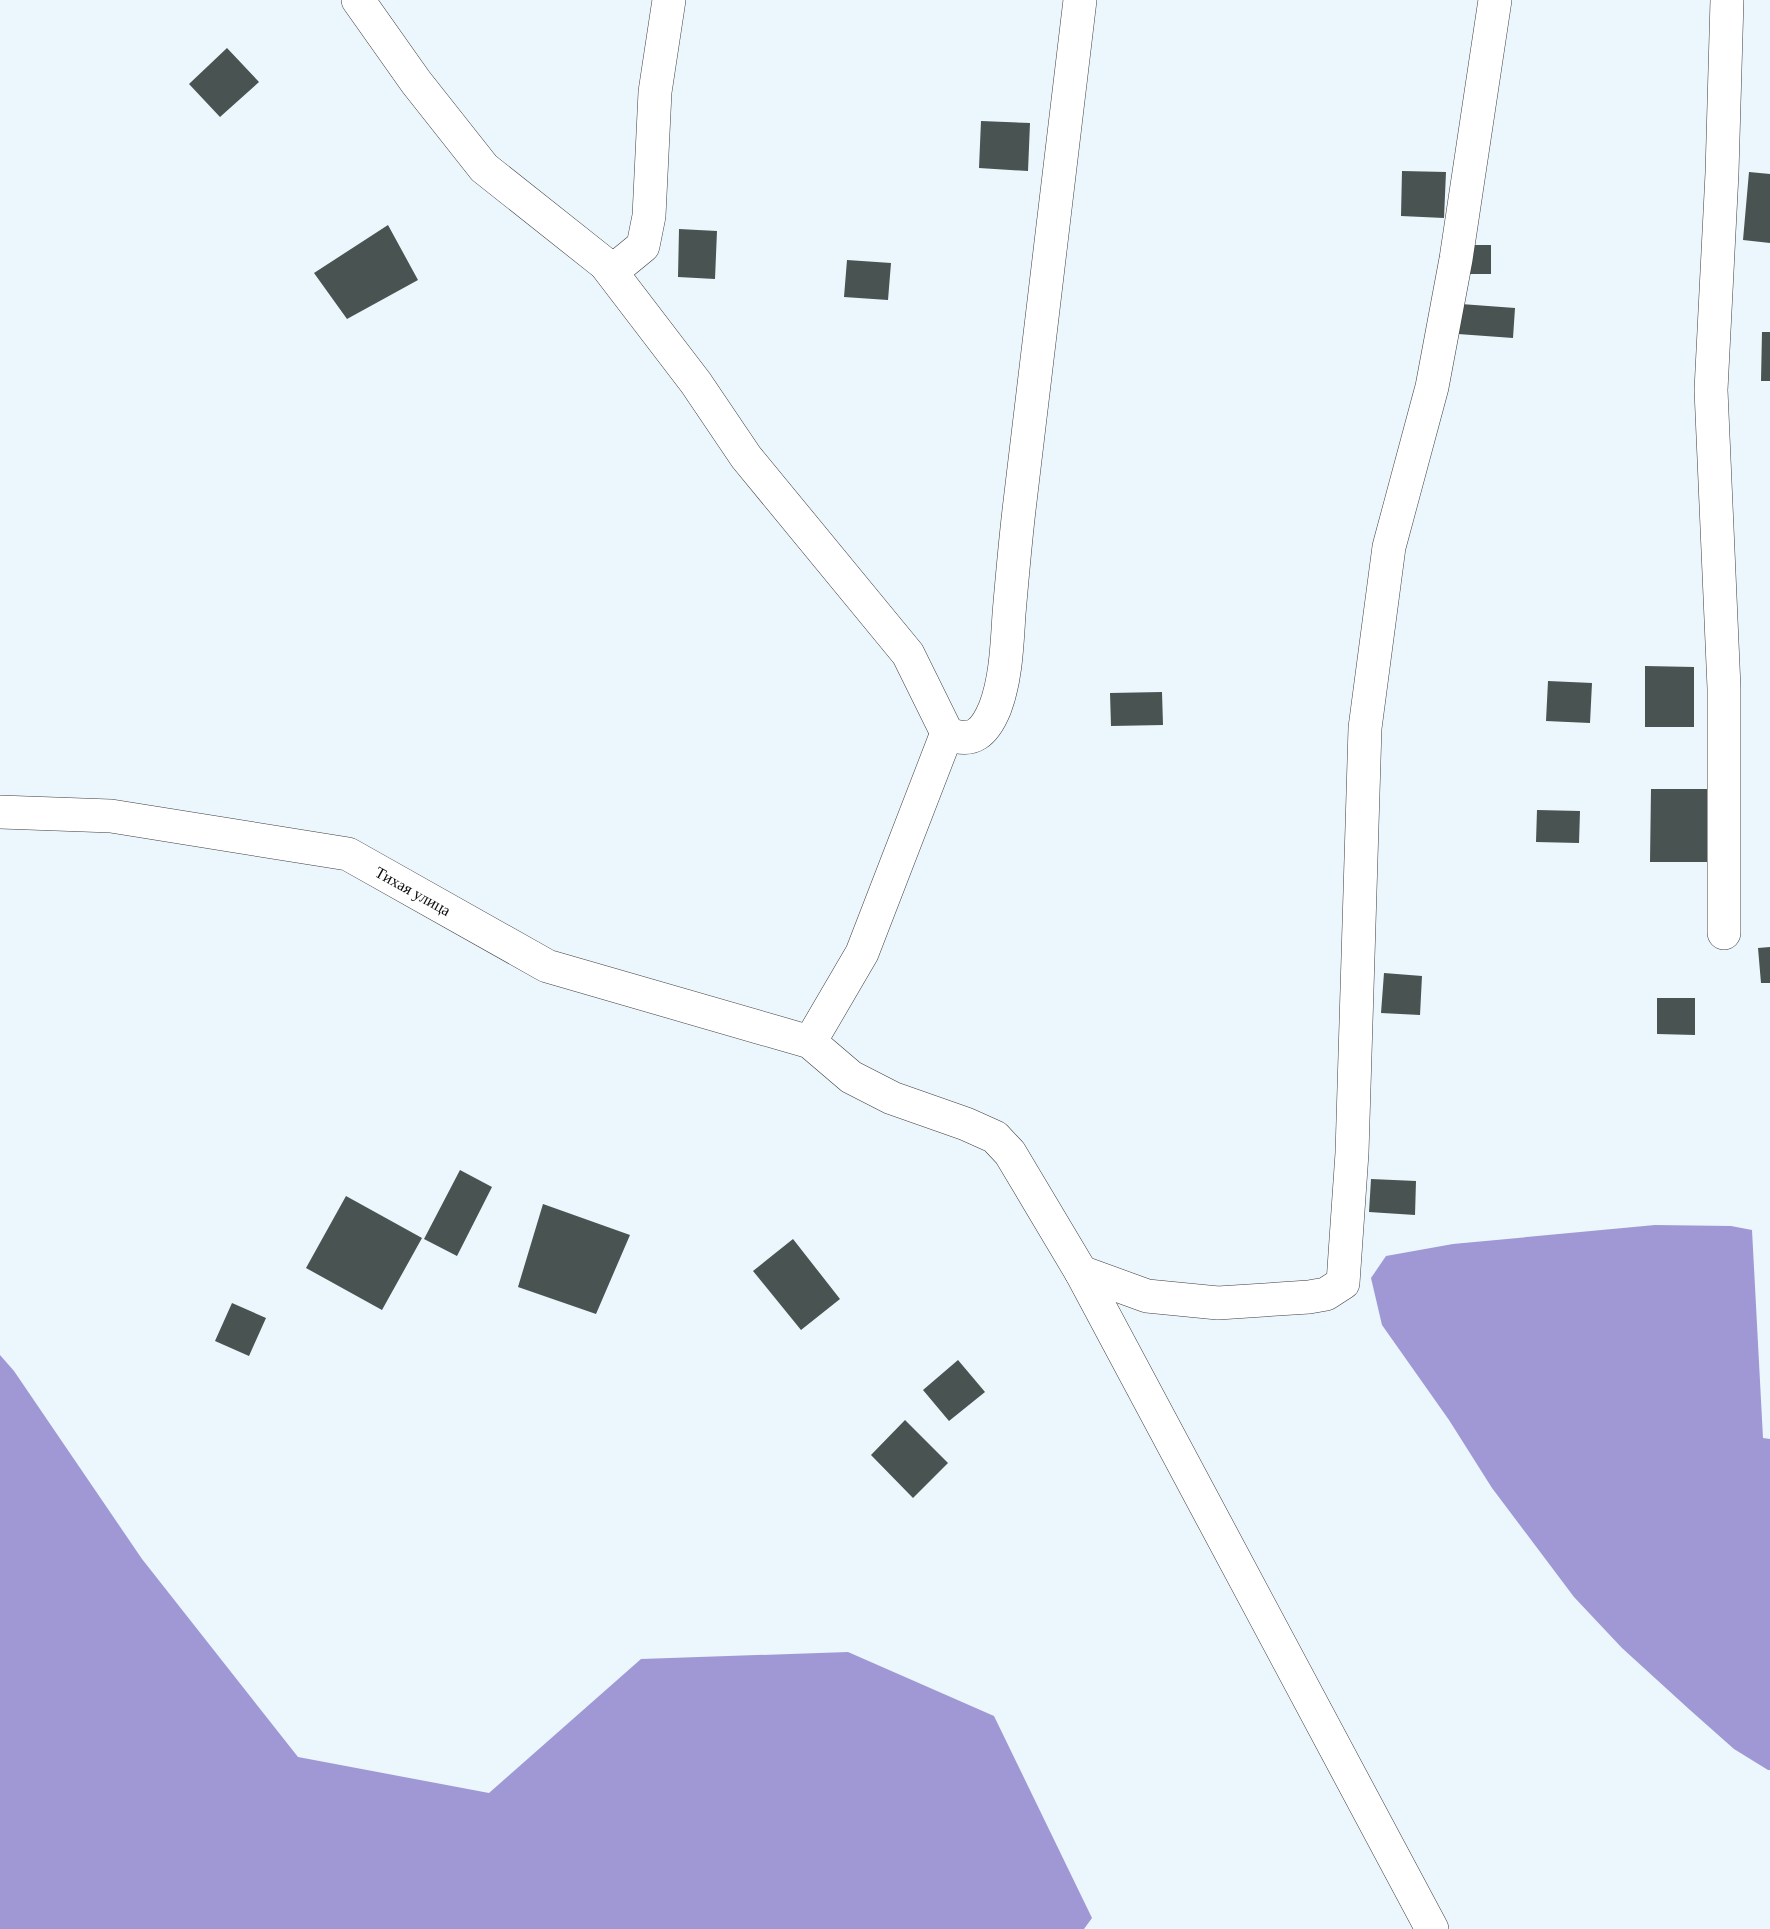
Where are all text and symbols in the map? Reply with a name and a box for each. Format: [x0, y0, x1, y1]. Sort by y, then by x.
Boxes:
street label: Тихая улица [373, 863, 454, 919]

